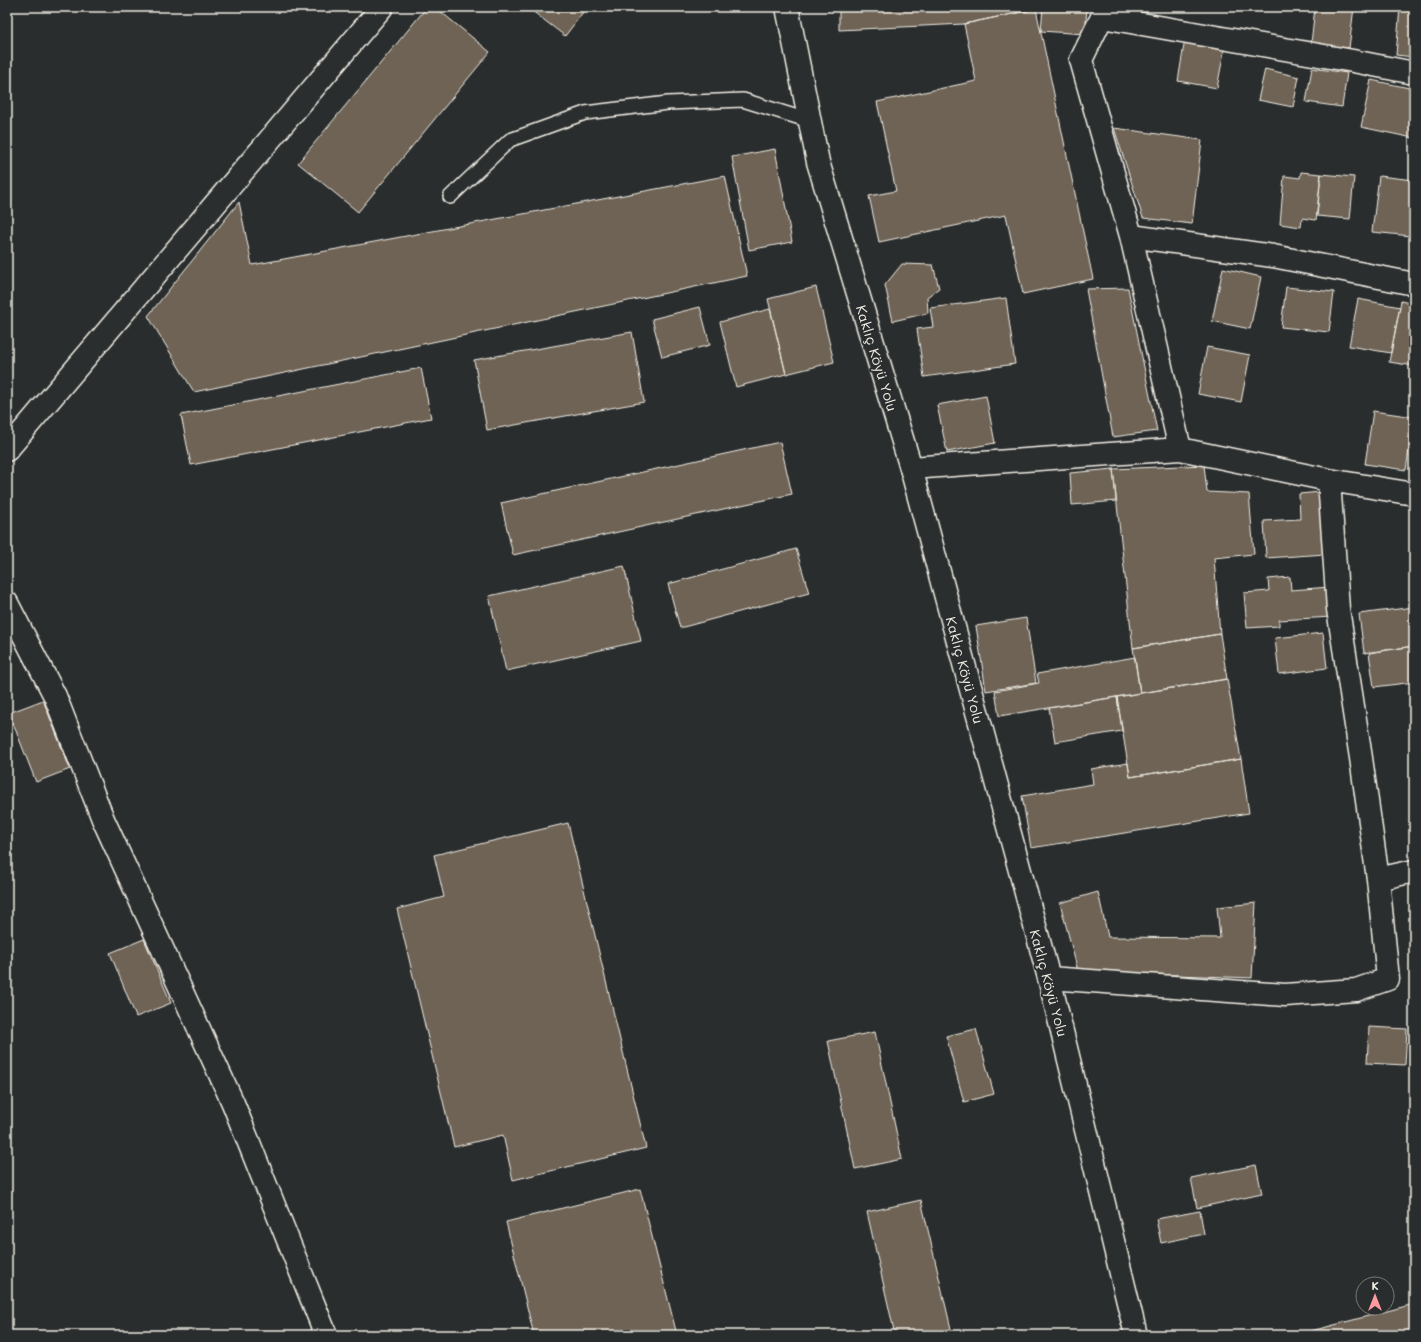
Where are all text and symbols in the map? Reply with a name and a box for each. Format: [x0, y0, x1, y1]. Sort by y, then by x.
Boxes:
street label: Kaklıç Köyü Yolu [852, 303, 902, 413]
street label: Kaklıç Köyü Yolu [942, 614, 988, 726]
street label: Kaklıç Köyü Yolu [1026, 927, 1072, 1039]
north arrow [1355, 1276, 1395, 1316]
text: K [1371, 1278, 1379, 1293]

